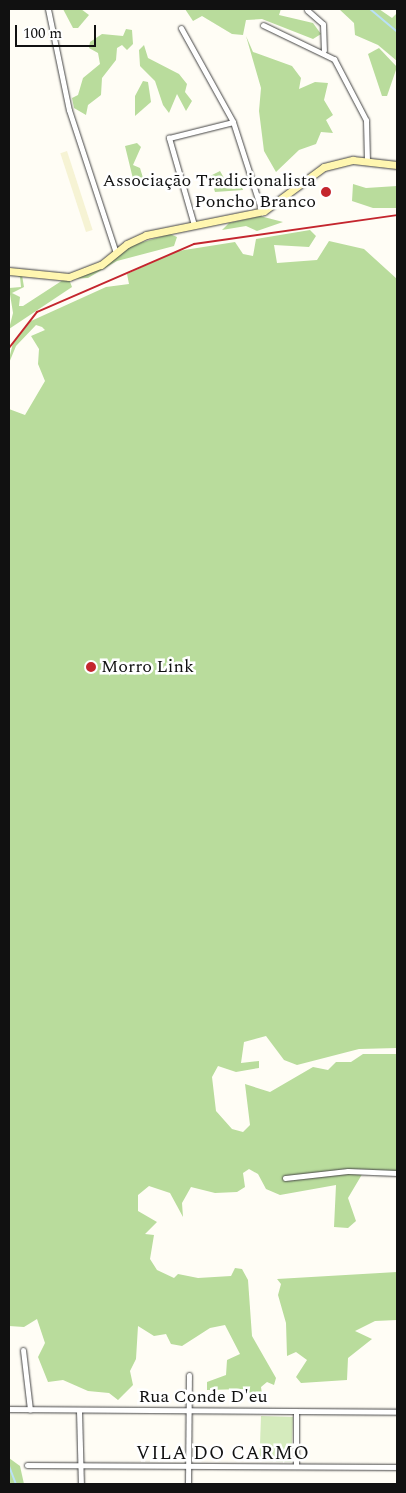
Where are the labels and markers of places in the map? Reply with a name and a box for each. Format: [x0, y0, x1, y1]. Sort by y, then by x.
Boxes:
place label: Associação Tradicionalista Poncho Branco [103, 171, 316, 213]
marker: Associação Tradicionalista Poncho Branco [320, 186, 332, 198]
place label: Morro Link [101, 656, 194, 678]
marker: Morro Link [85, 661, 97, 673]

